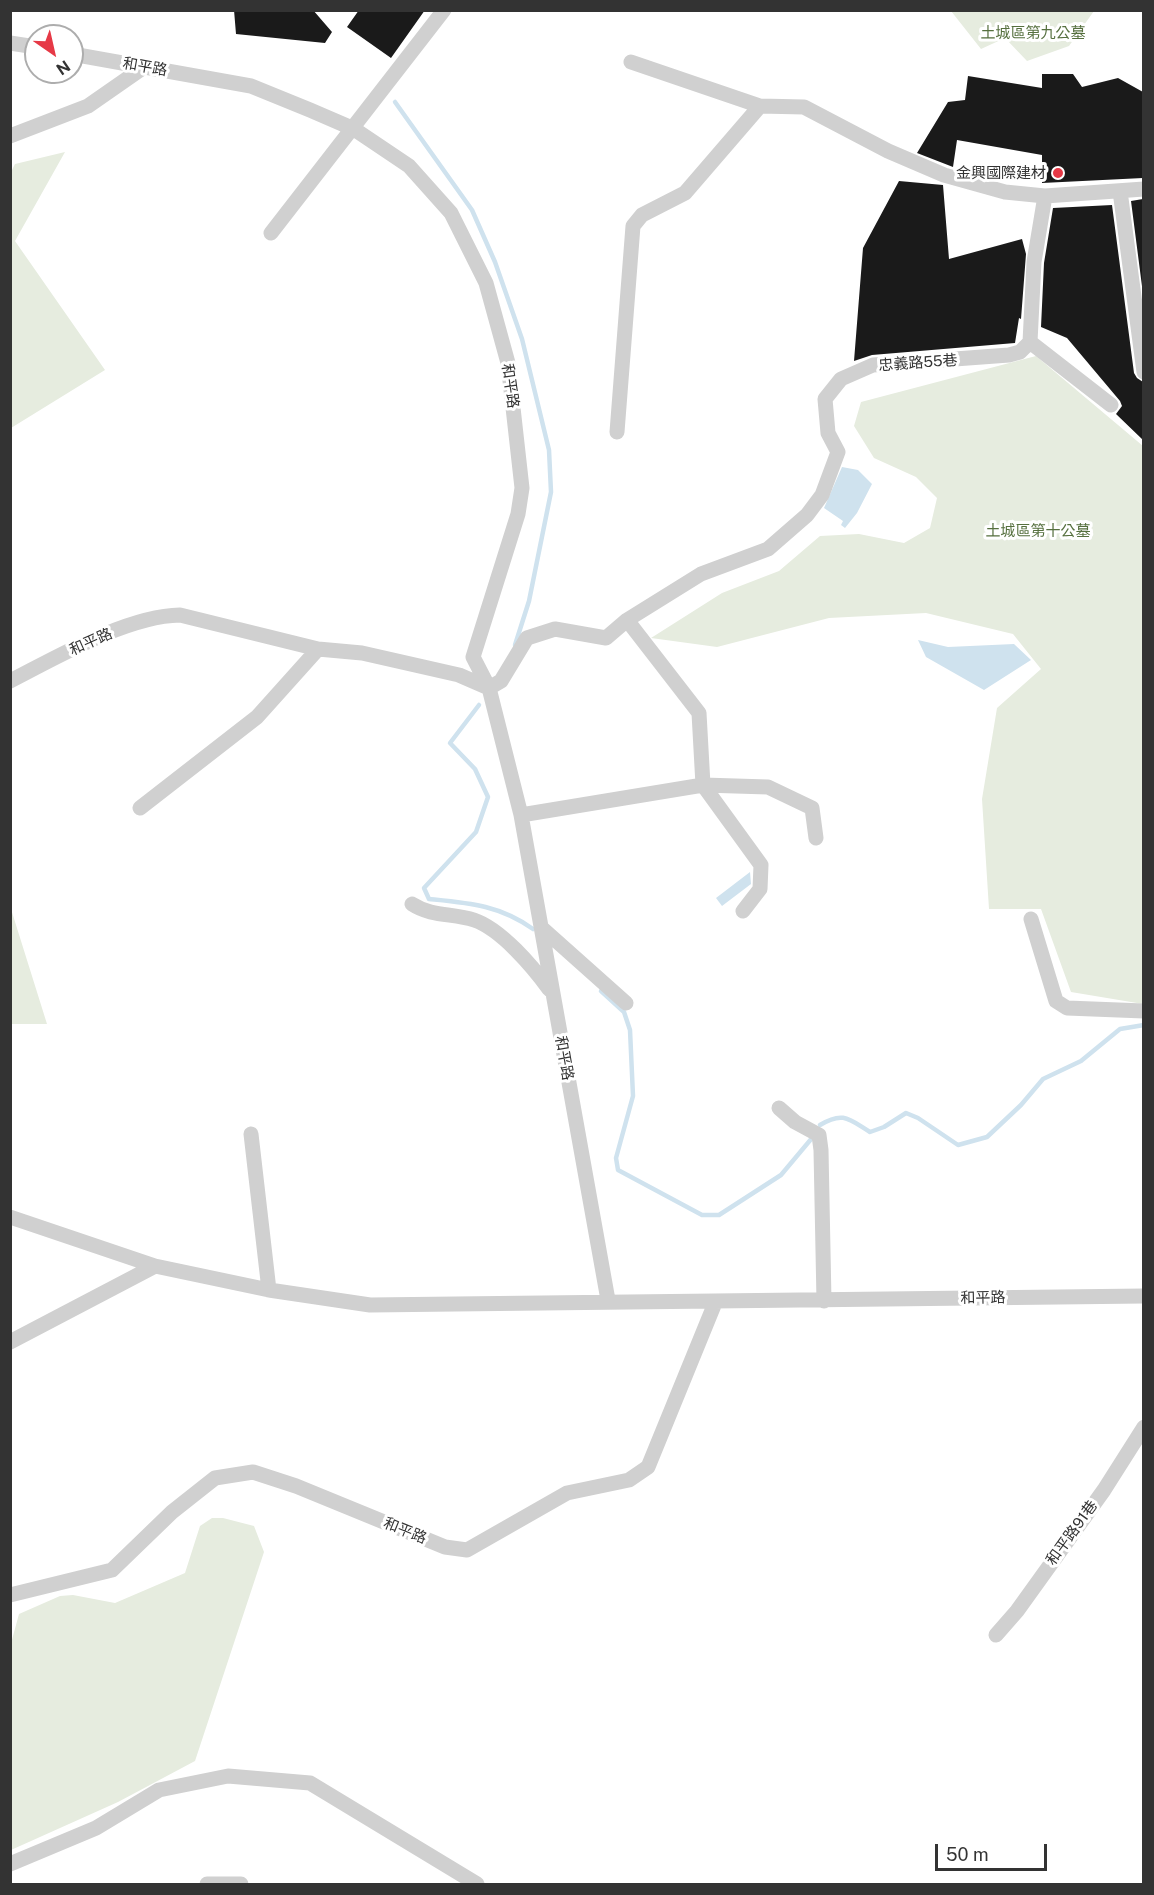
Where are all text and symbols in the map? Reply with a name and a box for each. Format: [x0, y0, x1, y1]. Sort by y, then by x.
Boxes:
north arrow [24, 24, 84, 84]
park label: 土城區第九公墓 [981, 24, 1085, 42]
street label: 和平路 [121, 54, 169, 80]
text: N [53, 56, 74, 79]
place label: 金興國際建材 [956, 164, 1046, 182]
marker: 金興國際建材 [1051, 166, 1065, 180]
street label: 忠義路55巷 [878, 351, 958, 375]
street label: 和平路 [498, 362, 522, 410]
park label: 土城區第十公墓 [986, 522, 1090, 540]
street label: 和平路 [67, 625, 115, 659]
street label: 和平路 [551, 1034, 577, 1082]
street label: 和平路 [960, 1289, 1006, 1307]
street label: 和平路91巷 [1043, 1497, 1101, 1569]
street label: 和平路 [381, 1514, 429, 1548]
scale bar [938, 1832, 1050, 1870]
text: 50 m [946, 1844, 989, 1865]

